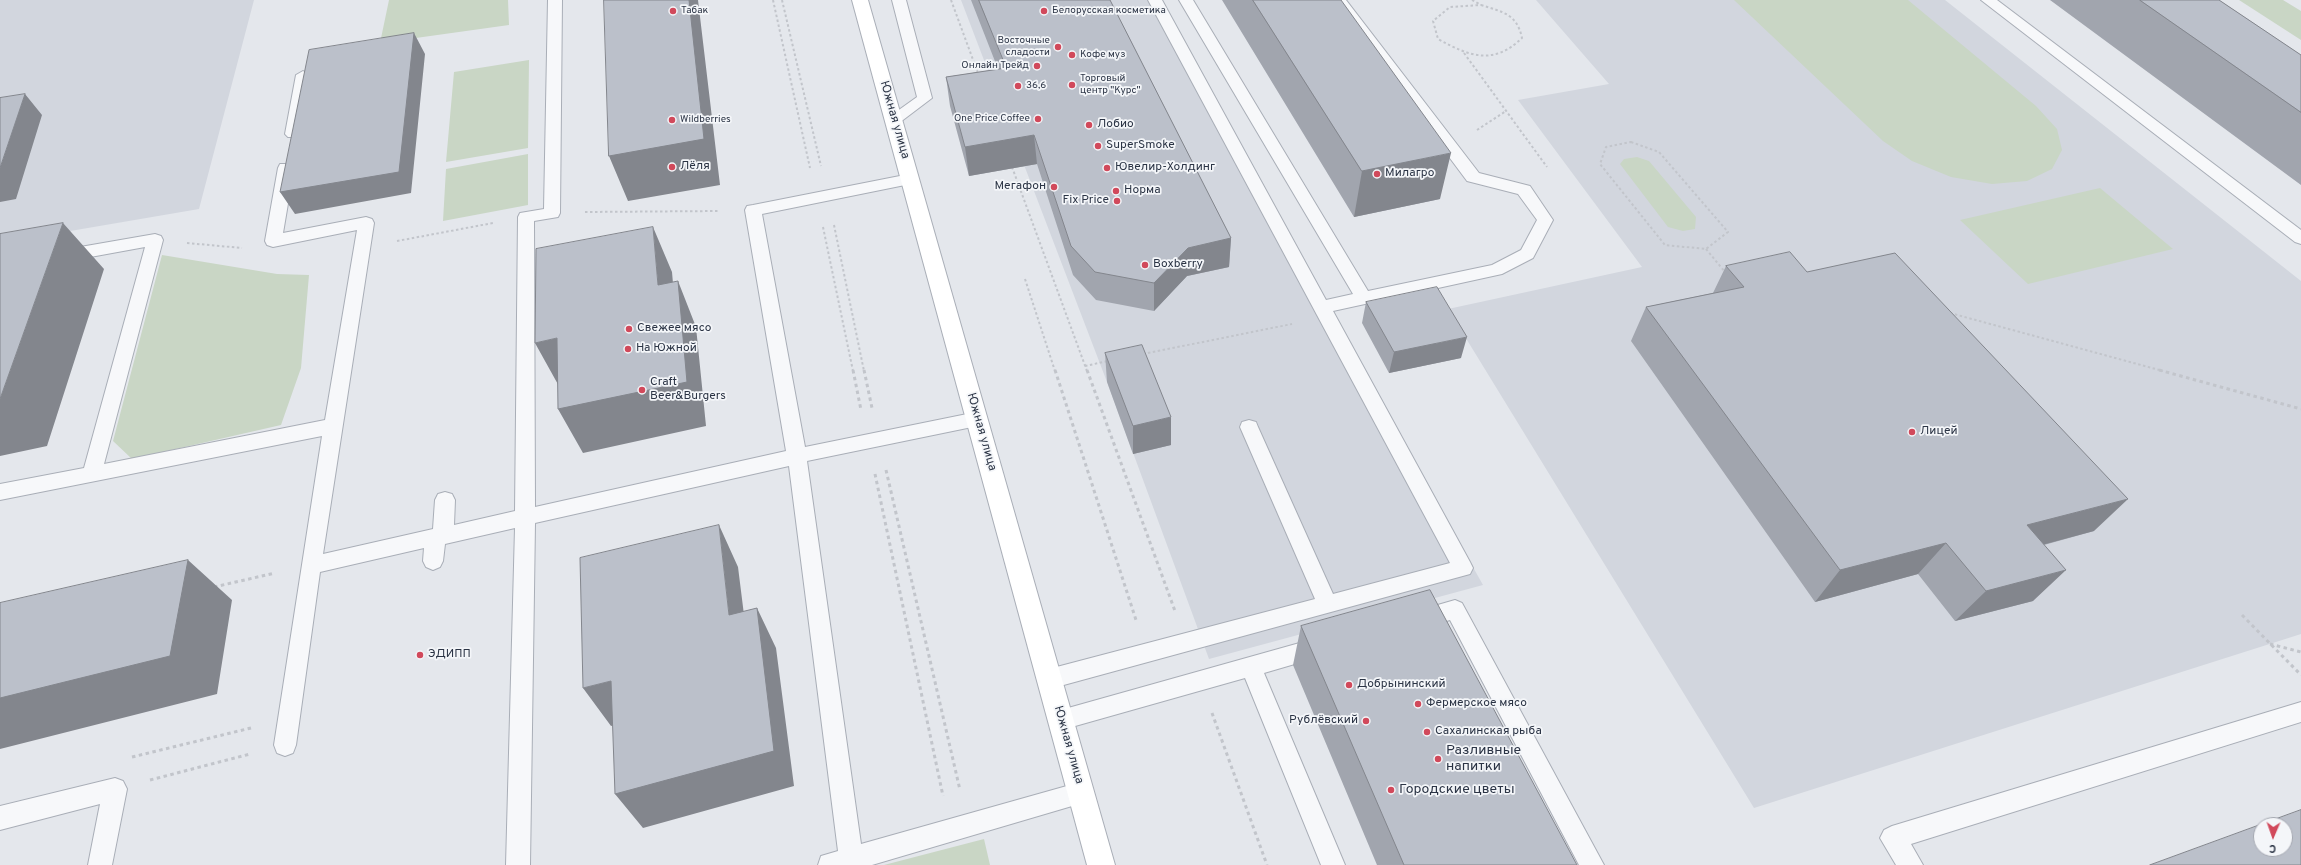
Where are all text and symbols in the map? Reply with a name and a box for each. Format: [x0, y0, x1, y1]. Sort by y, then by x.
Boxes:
place label: Табак [681, 5, 708, 17]
place label: Белорусская косметика [1052, 5, 1166, 17]
marker: Табак [668, 6, 678, 16]
marker: Белорусская косметика [1039, 6, 1049, 16]
place label: Восточные сладости [997, 35, 1050, 58]
marker: Восточные сладости [1053, 42, 1063, 52]
place label: Кофе муз [1080, 49, 1126, 61]
marker: Кофе муз [1067, 50, 1077, 60]
place label: Онлайн Трейд [961, 60, 1029, 72]
marker: Онлайн Трейд [1032, 61, 1042, 71]
place label: Торговый центр "Курс" [1080, 73, 1141, 96]
street label: Южная улица [876, 79, 912, 161]
place label: 36,6 [1026, 80, 1046, 92]
marker: Торговый центр "Курс" [1067, 80, 1077, 90]
marker: 36,6 [1013, 81, 1023, 91]
place label: One Price Coffee [954, 113, 1030, 125]
place label: Wildberries [680, 114, 731, 126]
marker: One Price Coffee [1033, 114, 1043, 124]
marker: Wildberries [667, 115, 677, 125]
place label: Лобио [1097, 118, 1134, 132]
marker: Лобио [1084, 120, 1094, 130]
place label: SuperSmoke [1106, 139, 1175, 153]
marker: SuperSmoke [1093, 141, 1103, 151]
place label: Лёля [680, 160, 710, 174]
place label: Ювелир-Холдинг [1115, 161, 1215, 175]
marker: Лёля [667, 162, 677, 172]
marker: Ювелир-Холдинг [1102, 163, 1112, 173]
place label: Милагро [1385, 167, 1434, 181]
marker: Милагро [1372, 169, 1382, 179]
place label: Мегафон [994, 180, 1046, 194]
marker: Мегафон [1049, 182, 1059, 192]
place label: Норма [1124, 184, 1160, 198]
marker: Норма [1111, 186, 1121, 196]
place label: Fix Price [1062, 194, 1109, 208]
marker: Fix Price [1112, 196, 1122, 206]
place label: Boxberry [1153, 258, 1203, 272]
marker: Boxberry [1140, 260, 1150, 270]
place label: Свежее мясо [637, 322, 711, 336]
marker: Свежее мясо [624, 324, 634, 334]
place label: На Южной [636, 342, 697, 356]
marker: На Южной [623, 344, 633, 354]
place label: Craft Beer&Burgers [650, 376, 726, 404]
marker: Craft Beer&Burgers [637, 385, 647, 395]
street label: Южная улица [963, 391, 999, 473]
place label: Лицей [1920, 425, 1957, 439]
marker: Лицей [1907, 427, 1917, 437]
place label: ЭДИПП [428, 648, 471, 662]
marker: ЭДИПП [415, 650, 425, 660]
place label: Добрынинский [1357, 678, 1446, 692]
marker: Добрынинский [1344, 680, 1354, 690]
place label: Фермерское мясо [1426, 697, 1527, 711]
marker: Фермерское мясо [1413, 699, 1423, 709]
street label: Южная улица [1050, 704, 1086, 786]
place label: Рублёвский [1289, 714, 1358, 728]
marker: Рублёвский [1361, 716, 1371, 726]
place label: Сахалинская рыба [1435, 725, 1542, 739]
marker: Сахалинская рыба [1422, 727, 1432, 737]
place label: Разливные напитки [1446, 743, 1521, 776]
marker: Разливные напитки [1433, 754, 1443, 764]
place label: Городские цветы [1399, 782, 1515, 798]
marker: Городские цветы [1386, 785, 1396, 795]
north arrow [2253, 817, 2293, 857]
text: С [2269, 841, 2276, 855]

